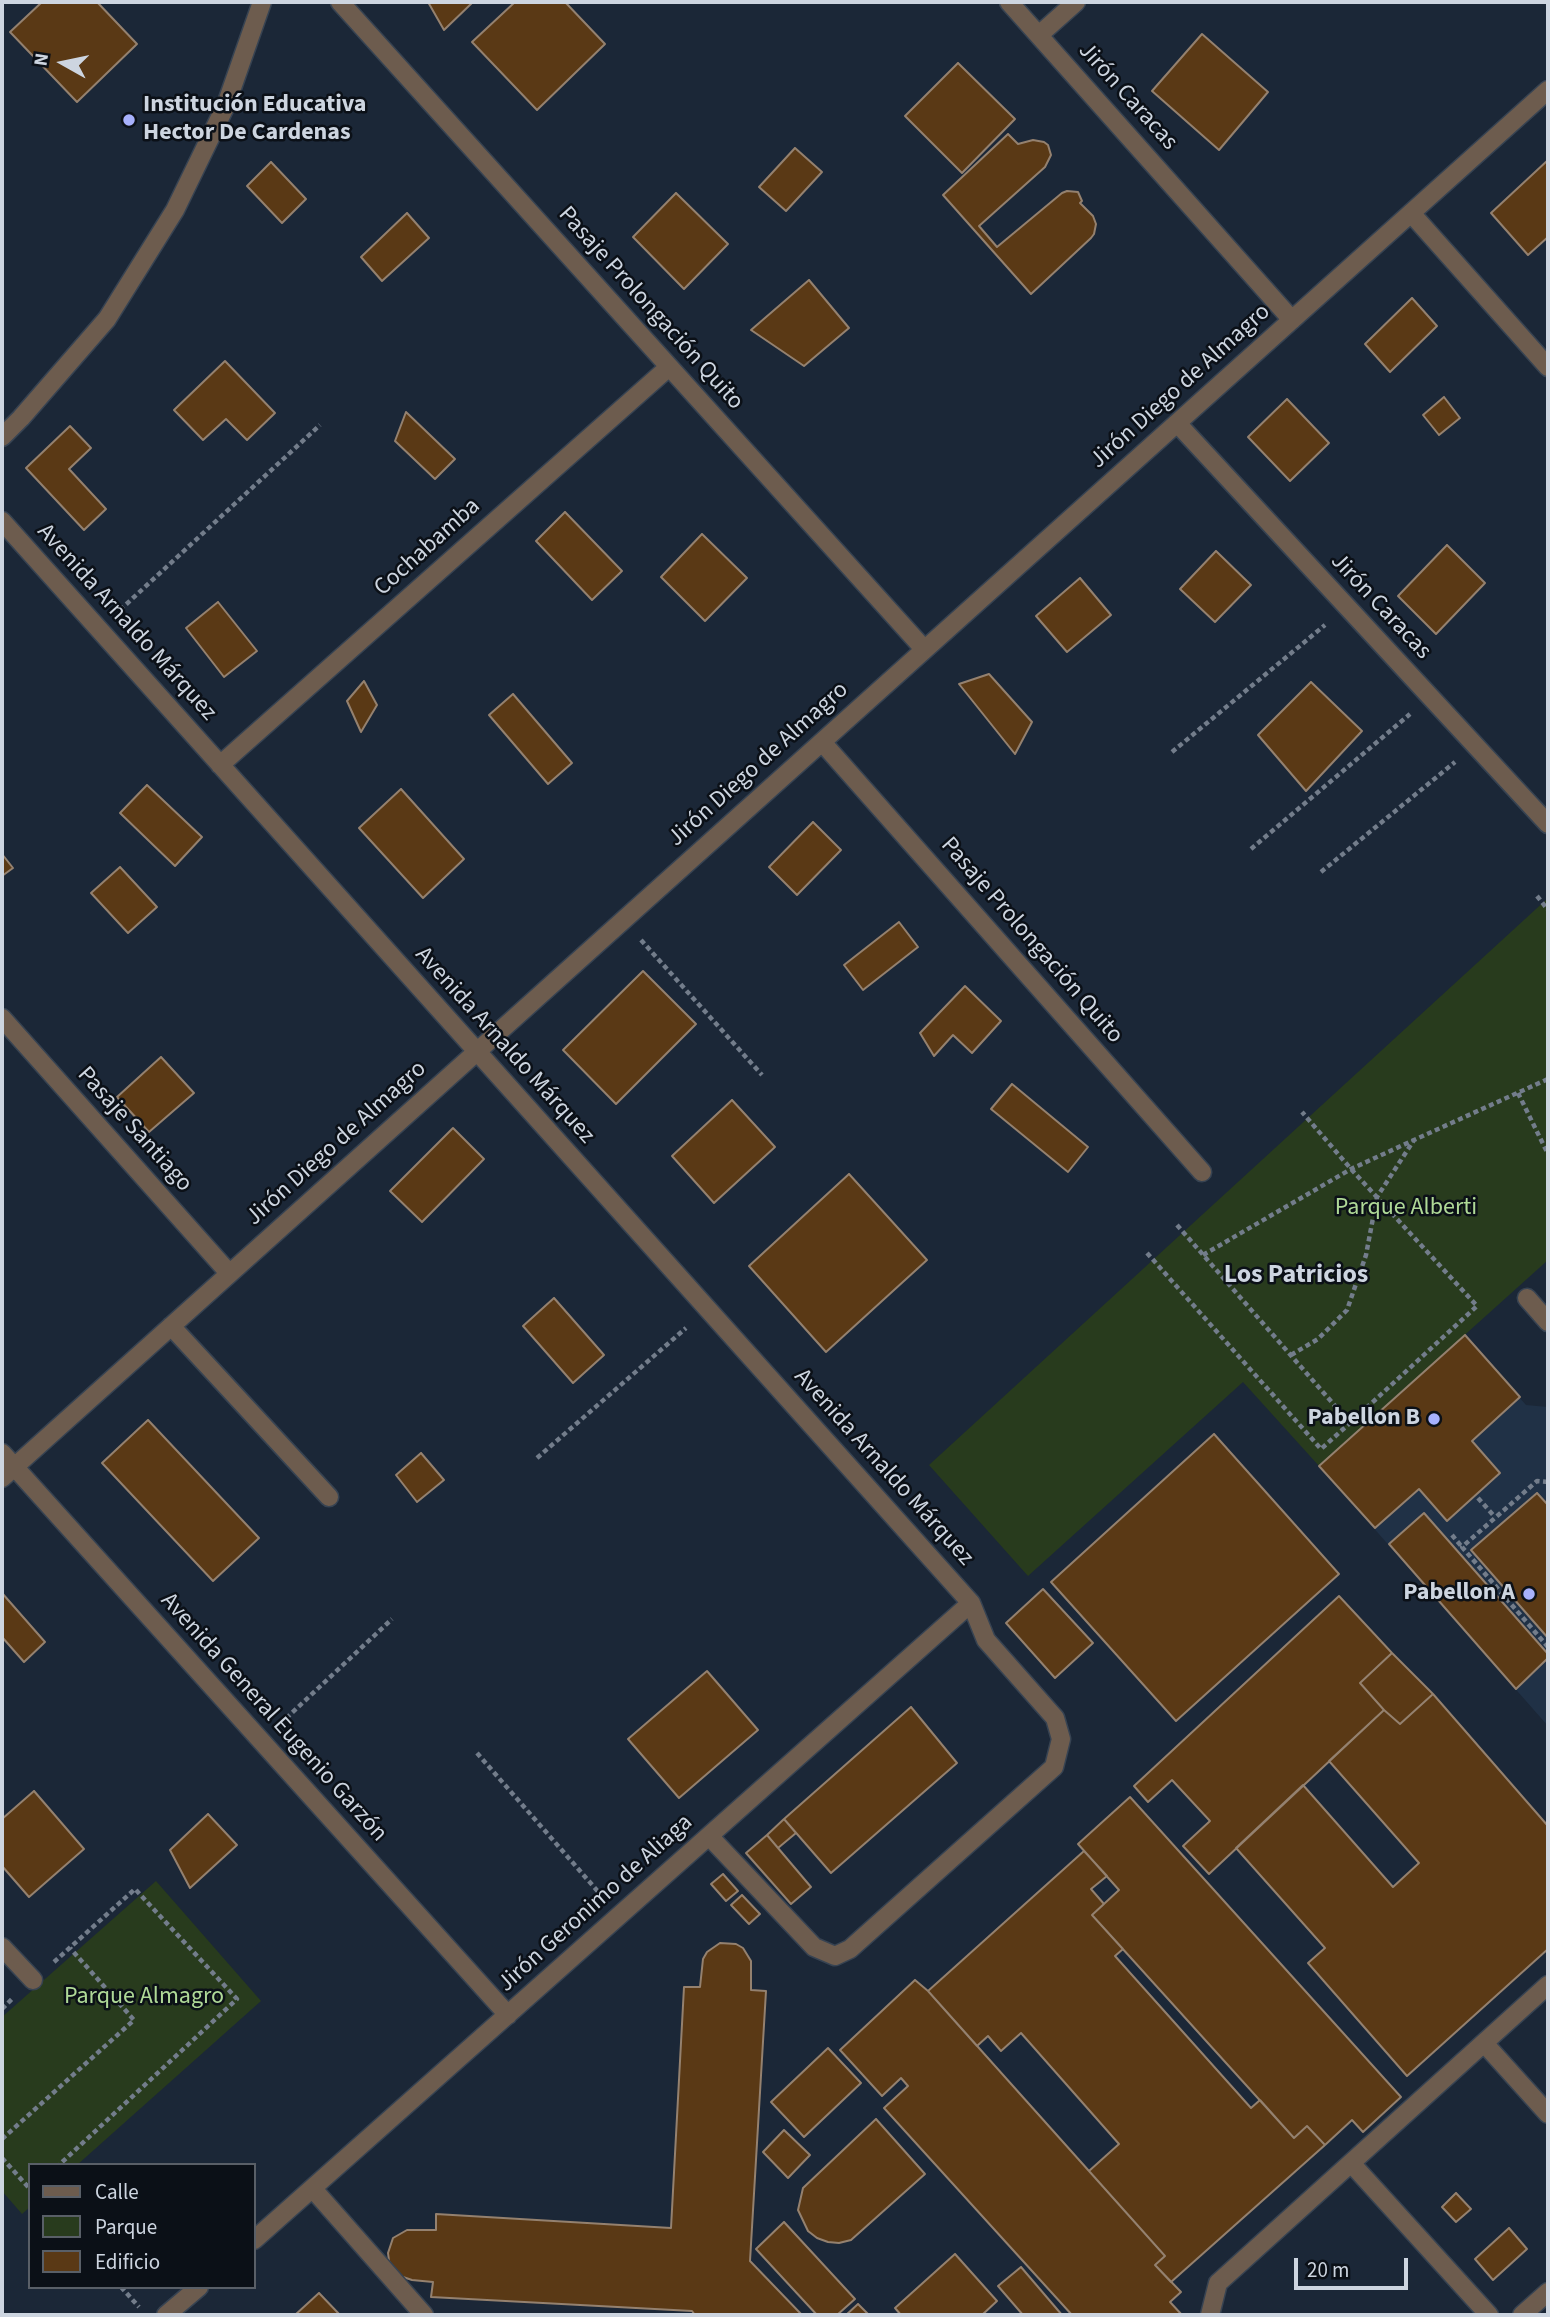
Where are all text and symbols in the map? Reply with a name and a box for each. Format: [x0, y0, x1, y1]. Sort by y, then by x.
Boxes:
north arrow [28, 28, 98, 98]
street label: Jirón Caracas [1071, 37, 1183, 157]
text: N [27, 51, 56, 68]
place label: Institución Educativa Hector De Cardenas [143, 92, 366, 148]
marker: Institución Educativa Hector De Cardenas [121, 112, 137, 128]
street label: Pasaje Prolongación Quito [551, 201, 749, 417]
street label: Jirón Diego de Almagro [1085, 298, 1277, 476]
street label: Cochabamba [369, 493, 487, 603]
street label: Avenida Arnaldo Márquez [30, 519, 222, 727]
street label: Jirón Caracas [1323, 548, 1437, 666]
street label: Jirón Diego de Almagro [663, 676, 855, 854]
street label: Pasaje Prolongación Quito [934, 832, 1128, 1050]
street label: Avenida Arnaldo Márquez [408, 942, 600, 1150]
street label: Jirón Diego de Almagro [241, 1055, 433, 1233]
street label: Pasaje Santiago [70, 1062, 198, 1198]
park label: Parque Alberti [1335, 1195, 1477, 1223]
district label: Los Patricios [1224, 1260, 1368, 1292]
street label: Avenida Arnaldo Márquez [787, 1364, 979, 1572]
place label: Pabellon B [1308, 1405, 1420, 1433]
marker: Pabellon B [1426, 1411, 1442, 1427]
place label: Pabellon A [1403, 1580, 1515, 1608]
marker: Pabellon A [1521, 1586, 1537, 1602]
street label: Avenida General Eugenio Garzón [154, 1588, 392, 1848]
street label: Jirón Geronimo de Aliaga [493, 1809, 699, 1999]
park label: Parque Almagro [64, 1984, 224, 2012]
legend [28, 2163, 256, 2289]
text: Calle [95, 2177, 139, 2207]
text: Parque [95, 2212, 157, 2242]
scale bar [1298, 2244, 1412, 2288]
text: Edificio [95, 2247, 160, 2277]
text: 20 m [1307, 2255, 1349, 2285]

